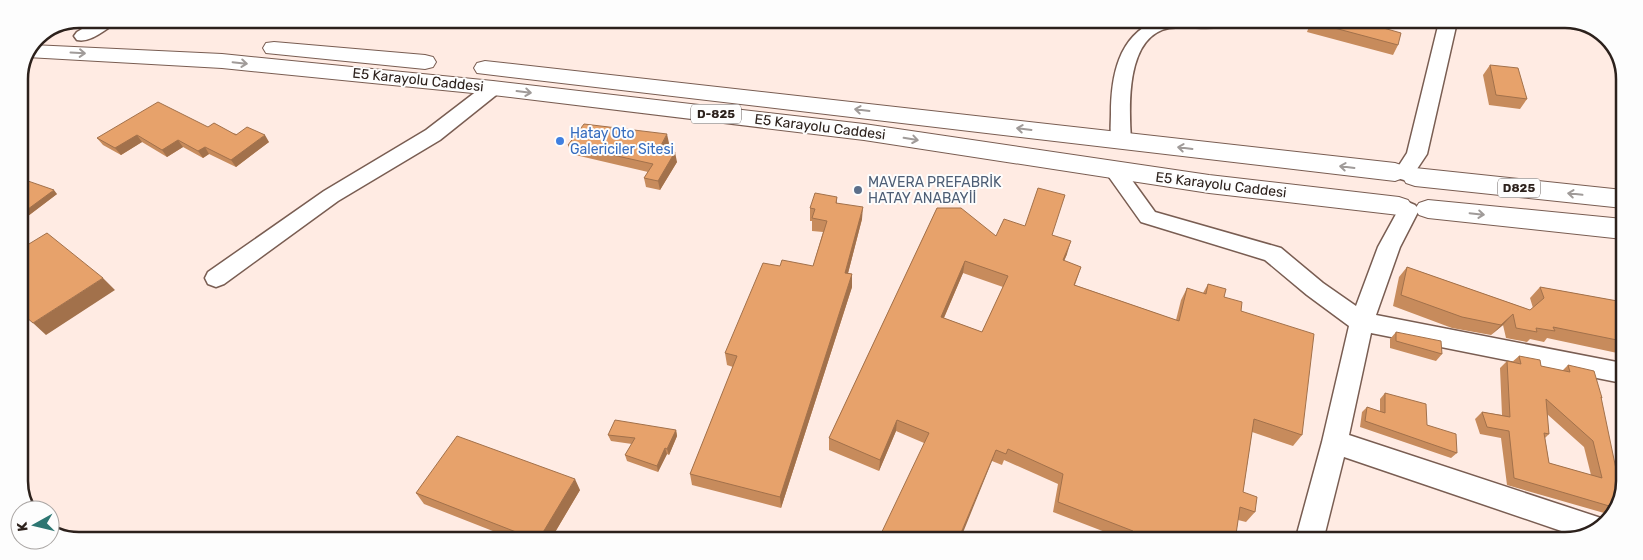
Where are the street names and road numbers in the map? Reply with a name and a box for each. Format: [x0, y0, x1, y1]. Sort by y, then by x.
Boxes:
street label: E5 Karayolu Caddesi [352, 65, 484, 95]
road number: D-825 [691, 105, 741, 124]
street label: E5 Karayolu Caddesi [754, 111, 886, 143]
street label: E5 Karayolu Caddesi [1155, 169, 1287, 201]
road number: D825 [1498, 178, 1540, 198]

